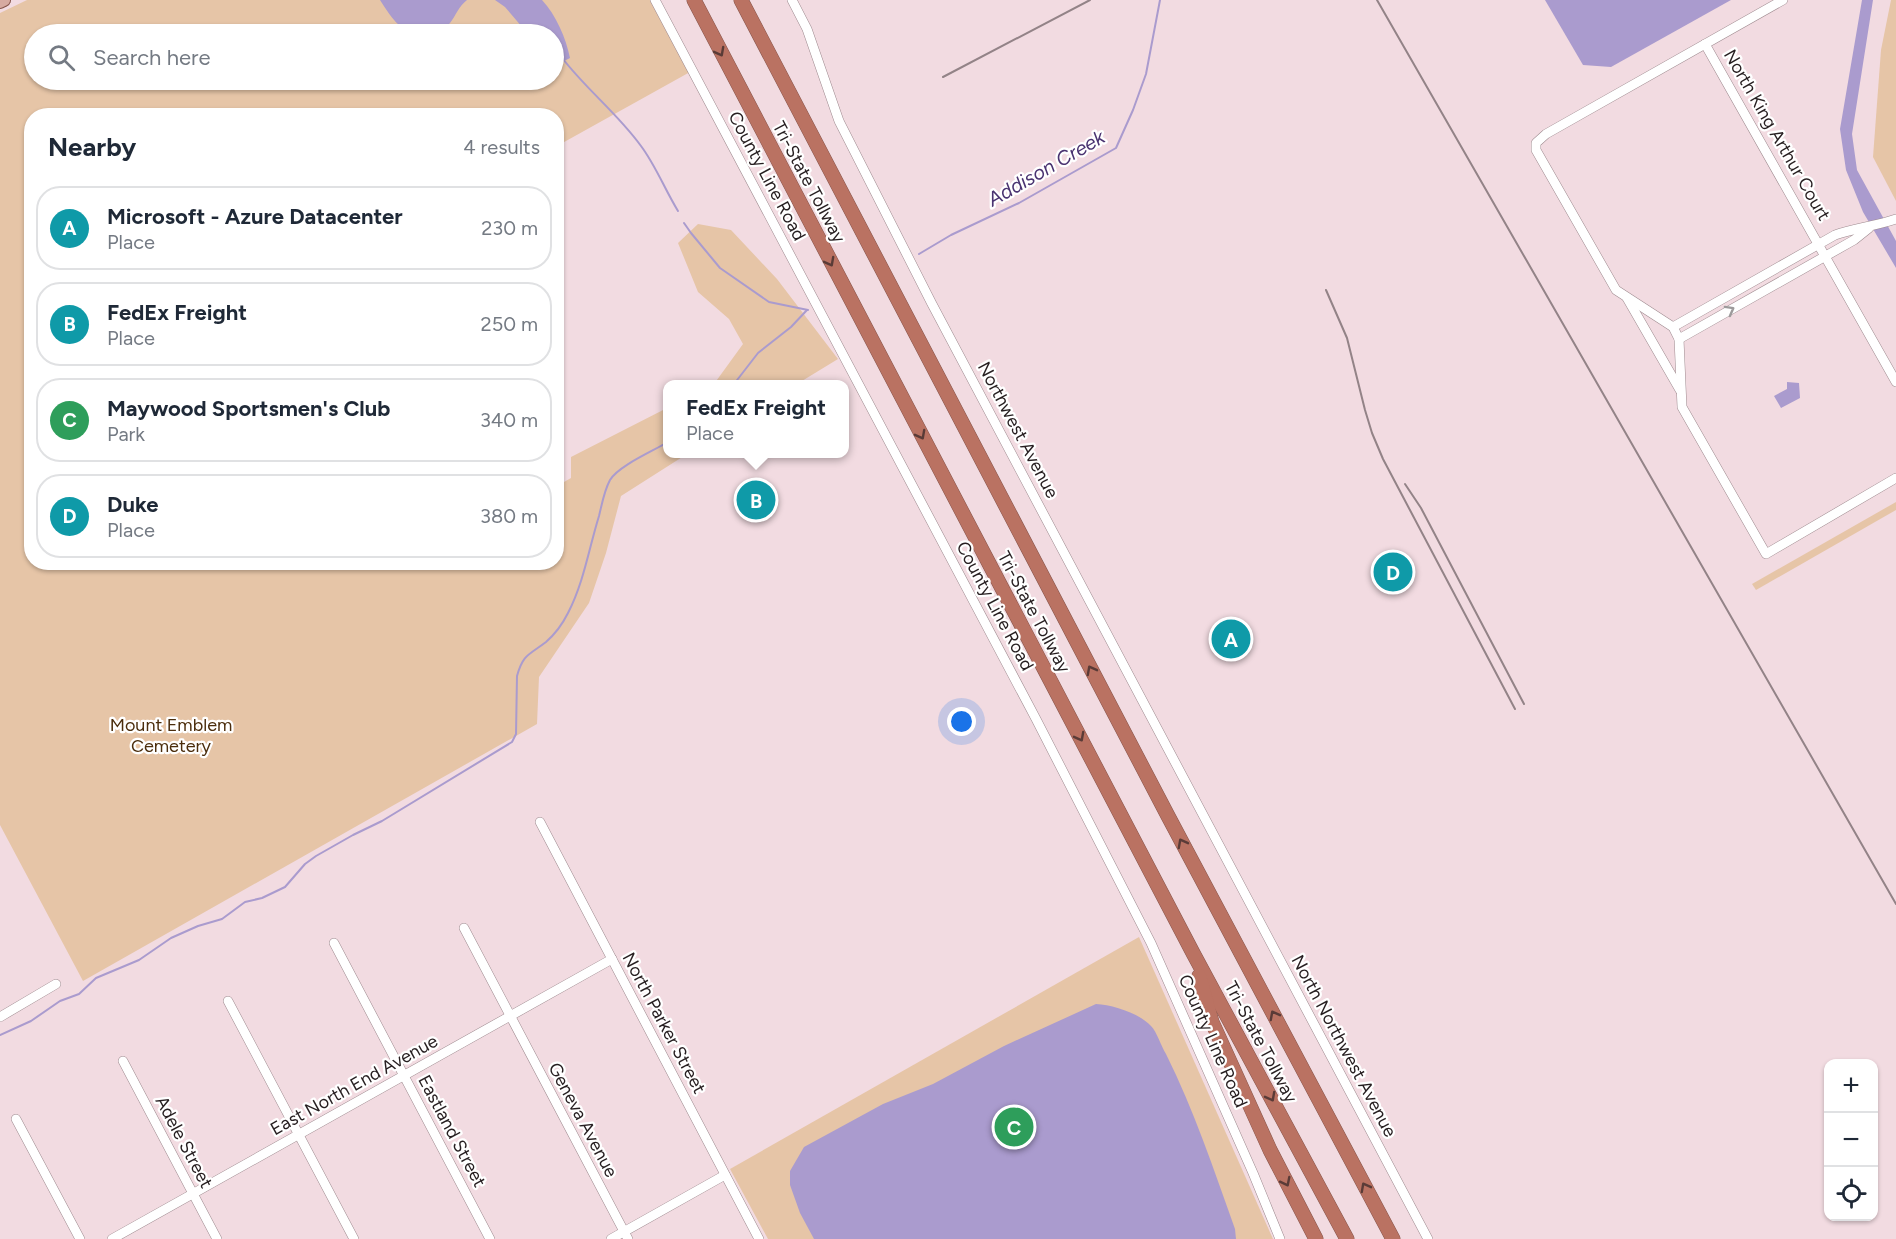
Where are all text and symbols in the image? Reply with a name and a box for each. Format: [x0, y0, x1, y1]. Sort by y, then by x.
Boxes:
search box [24, 24, 564, 90]
icon: search [45, 41, 78, 74]
text: Search here [93, 44, 211, 71]
street label: North King Arthur Court [1719, 45, 1835, 225]
one-way arrow [713, 46, 725, 57]
street label: County Line Road [724, 107, 810, 245]
street label: Tri-State Tollway [768, 117, 851, 247]
water label: Addison Creek [982, 124, 1110, 212]
text: Nearby [48, 131, 136, 163]
text: 4 results [463, 135, 540, 159]
text: Microsoft - Azure Datacenter [107, 203, 403, 230]
text: A [62, 216, 77, 240]
text: 230 m [481, 216, 538, 240]
text: Place [107, 230, 155, 254]
one-way arrow [823, 256, 834, 266]
text: FedEx Freight [107, 299, 247, 326]
one-way arrow [1724, 306, 1735, 318]
text: B [63, 312, 76, 336]
text: 250 m [481, 312, 538, 336]
text: Place [107, 326, 155, 350]
street label: Northwest Avenue [973, 358, 1063, 502]
popup [663, 380, 849, 458]
text: FedEx Freight [686, 394, 826, 421]
text: Maywood Sportsmen's Club [107, 395, 390, 422]
text: C [62, 408, 77, 432]
text: 340 m [480, 408, 538, 432]
text: Place [686, 421, 734, 445]
text: Park [107, 422, 145, 446]
one-way arrow [914, 428, 925, 439]
pin: B [736, 478, 776, 522]
text: Duke [107, 491, 158, 518]
text: D [63, 504, 77, 528]
text: 380 m [480, 504, 538, 528]
text: Place [107, 518, 155, 542]
street label: County Line Road [952, 537, 1038, 675]
street label: Tri-State Tollway [993, 547, 1076, 677]
pin: D [1374, 550, 1412, 594]
pin: A [1212, 616, 1250, 662]
one-way arrow [1087, 666, 1099, 677]
your location [947, 707, 976, 736]
park label: Mount Emblem Cemetery [110, 714, 232, 757]
one-way arrow [1073, 731, 1084, 742]
one-way arrow [1178, 839, 1189, 849]
street label: North Parker Street [618, 949, 711, 1097]
street label: North Northwest Avenue [1287, 951, 1401, 1141]
street label: County Line Road [1174, 971, 1252, 1111]
street label: Tri-State Tollway [1220, 977, 1303, 1107]
one-way arrow [1270, 1011, 1281, 1021]
street label: East North End Avenue [267, 1030, 442, 1140]
street label: Geneva Avenue [544, 1059, 623, 1181]
map controls [1824, 1059, 1878, 1221]
button: + [1824, 1059, 1878, 1113]
street label: Eastland Street [413, 1071, 491, 1191]
one-way arrow [1264, 1091, 1275, 1101]
street label: Adele Street [151, 1092, 218, 1192]
pin: C [994, 1104, 1034, 1150]
button: − [1824, 1113, 1878, 1167]
button: locate [1824, 1167, 1878, 1221]
one-way arrow [1279, 1175, 1290, 1186]
one-way arrow [1361, 1182, 1373, 1193]

